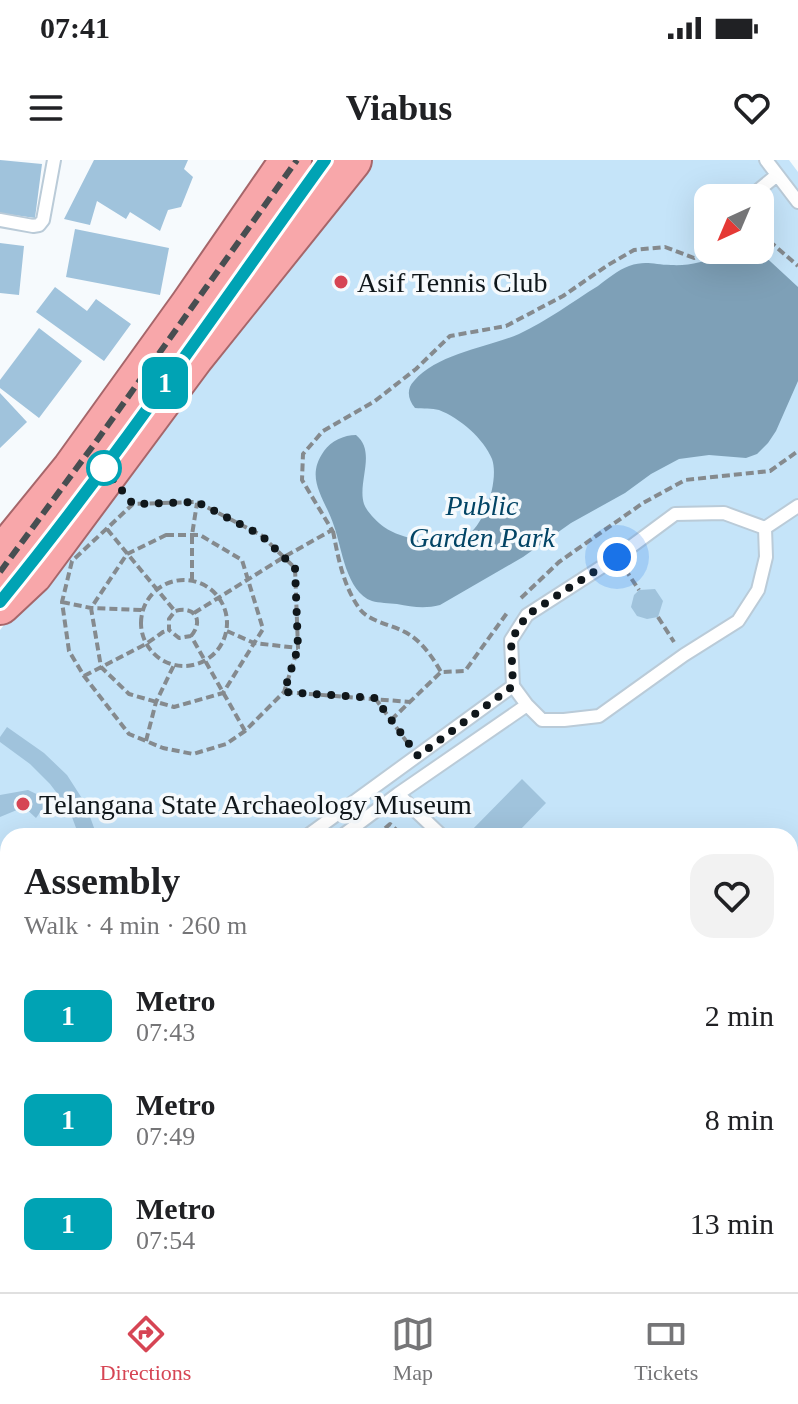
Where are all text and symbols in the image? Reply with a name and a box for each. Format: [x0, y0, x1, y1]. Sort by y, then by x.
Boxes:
text: 07:41 [40, 11, 110, 44]
icon: menu [24, 86, 68, 130]
icon: heart [730, 86, 774, 130]
text: Viabus [346, 88, 452, 128]
north arrow [694, 184, 774, 264]
map controls [694, 184, 774, 264]
place label: Asif Tennis Club [357, 267, 547, 298]
marker: Asif Tennis Club [332, 273, 350, 291]
line badge: 1 [139, 357, 191, 409]
text: 1 [158, 367, 172, 398]
unlabelled marker [87, 451, 121, 485]
park label: Public Garden Park [409, 490, 556, 553]
your location [597, 537, 637, 577]
place label: Telangana State Archaeology Museum [39, 789, 472, 820]
marker: Telangana State Archaeology Museum [14, 795, 32, 813]
button: heart [690, 854, 774, 938]
text: Assembly [24, 860, 180, 902]
text: Walk · 4 min · 260 m [24, 911, 247, 940]
text: Metro [136, 984, 215, 1017]
text: 2 min [705, 999, 774, 1032]
text: 1 [61, 1000, 75, 1031]
text: 07:43 [136, 1018, 195, 1047]
text: Metro [136, 1088, 215, 1121]
text: 8 min [705, 1103, 774, 1136]
text: 1 [61, 1104, 75, 1135]
text: 07:49 [136, 1122, 195, 1151]
text: Metro [136, 1192, 215, 1225]
text: 13 min [690, 1207, 774, 1240]
text: 1 [61, 1208, 75, 1239]
text: 07:54 [136, 1226, 195, 1255]
tab: Directions [100, 1312, 191, 1386]
tab: Map [391, 1312, 435, 1386]
tab: Tickets [634, 1312, 698, 1386]

